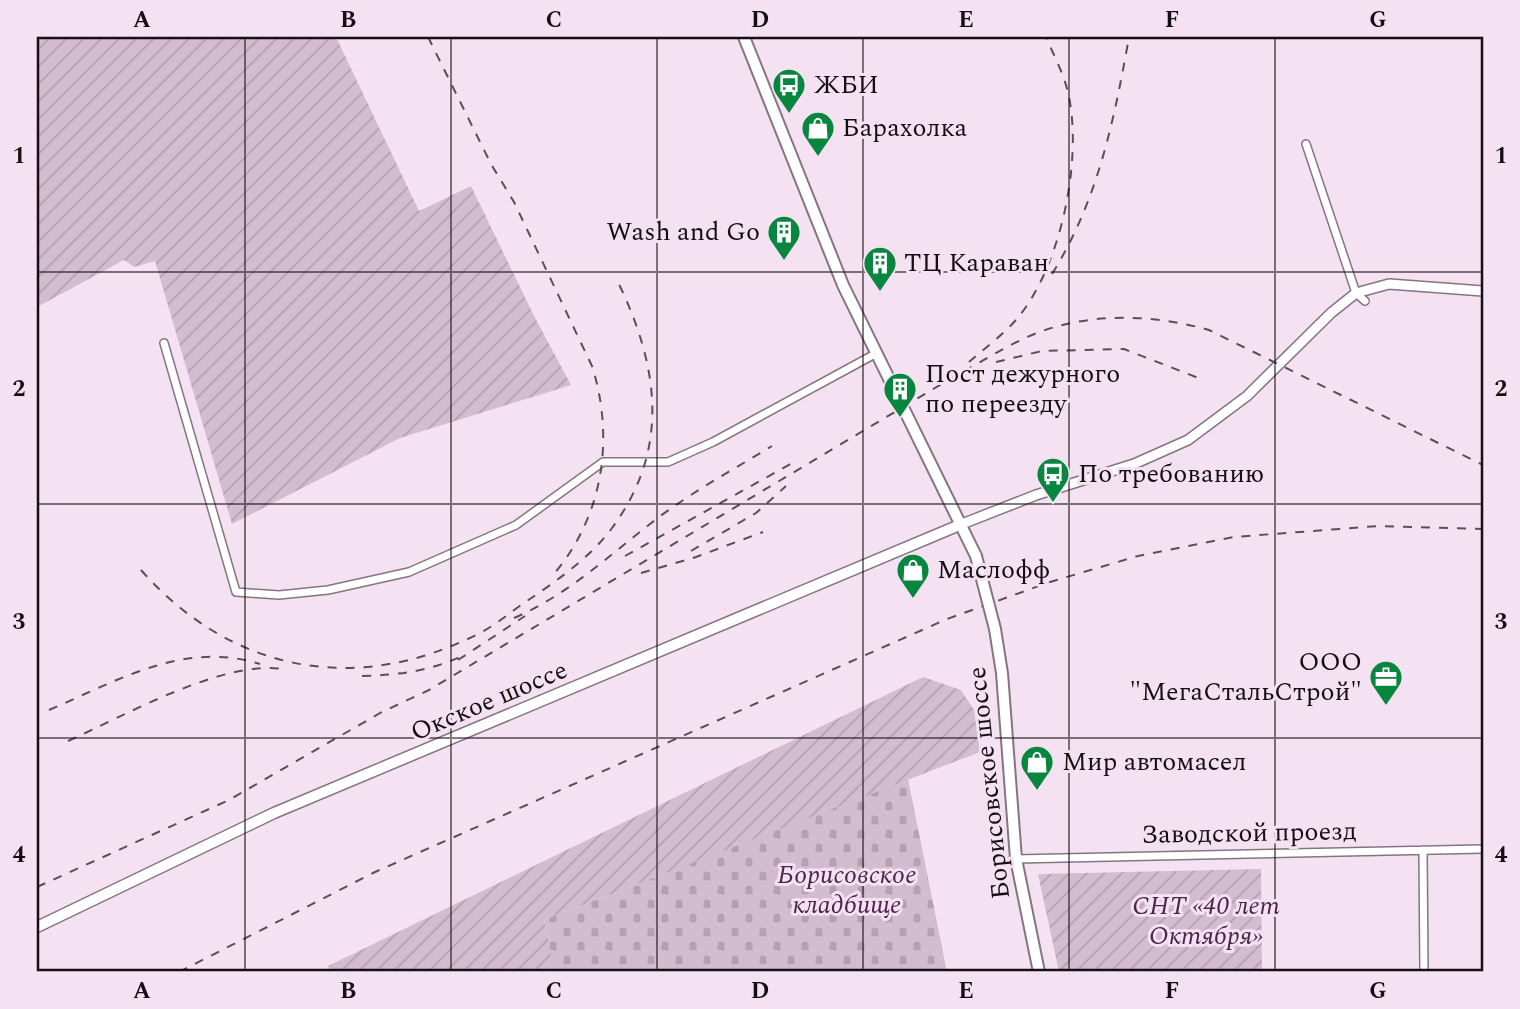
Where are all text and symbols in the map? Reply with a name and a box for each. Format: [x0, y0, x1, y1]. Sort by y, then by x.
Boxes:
text: A [133, 3, 151, 38]
text: B [340, 3, 356, 38]
text: C [546, 3, 562, 38]
text: D [751, 3, 769, 38]
text: E [958, 3, 974, 38]
text: F [1165, 3, 1179, 38]
text: G [1369, 3, 1387, 38]
place label: ЖБИ [814, 65, 879, 105]
bus stop icon: ЖБИ [770, 66, 808, 115]
place label: Барахолка [842, 108, 968, 148]
shop icon: Барахолка [799, 109, 837, 158]
text: 1 [13, 139, 25, 174]
text: 1 [1495, 139, 1507, 174]
place label: Wash and Go [607, 212, 760, 252]
building icon: Wash and Go [765, 213, 803, 262]
place label: ТЦ Караван [904, 243, 1049, 283]
building icon: ТЦ Караван [861, 244, 899, 293]
place label: Пост дежурного по переезду [925, 354, 1120, 424]
building icon: Пост дежурного по переезду [881, 370, 919, 419]
text: 2 [13, 372, 26, 407]
text: 2 [1495, 372, 1508, 407]
place label: По требованию [1078, 454, 1264, 494]
bus stop icon: По требованию [1034, 455, 1072, 504]
place label: Маслофф [937, 550, 1050, 590]
shop icon: Маслофф [894, 551, 932, 600]
text: 3 [13, 605, 26, 640]
text: 3 [1495, 605, 1508, 640]
place label: ООО "МегаСтальСтрой" [1129, 642, 1362, 712]
street label: Окское шоссе [404, 650, 574, 752]
office icon: ООО "МегаСтальСтрой" [1367, 658, 1405, 707]
street label: Борисовское шоссе [957, 665, 1021, 901]
place label: Мир автомасел [1062, 742, 1246, 782]
shop icon: Мир автомасел [1018, 743, 1056, 792]
street label: Заводской проезд [1141, 811, 1357, 855]
text: 4 [13, 838, 26, 873]
text: 4 [1495, 838, 1508, 873]
park label: Борисовское кладбище [777, 855, 917, 925]
park label: СНТ «40 лет Октября» [1132, 886, 1280, 956]
text: A [133, 974, 151, 1009]
text: B [340, 974, 356, 1009]
text: C [546, 974, 562, 1009]
text: D [751, 974, 769, 1009]
text: E [958, 974, 974, 1009]
text: F [1165, 974, 1179, 1009]
text: G [1369, 974, 1387, 1009]

